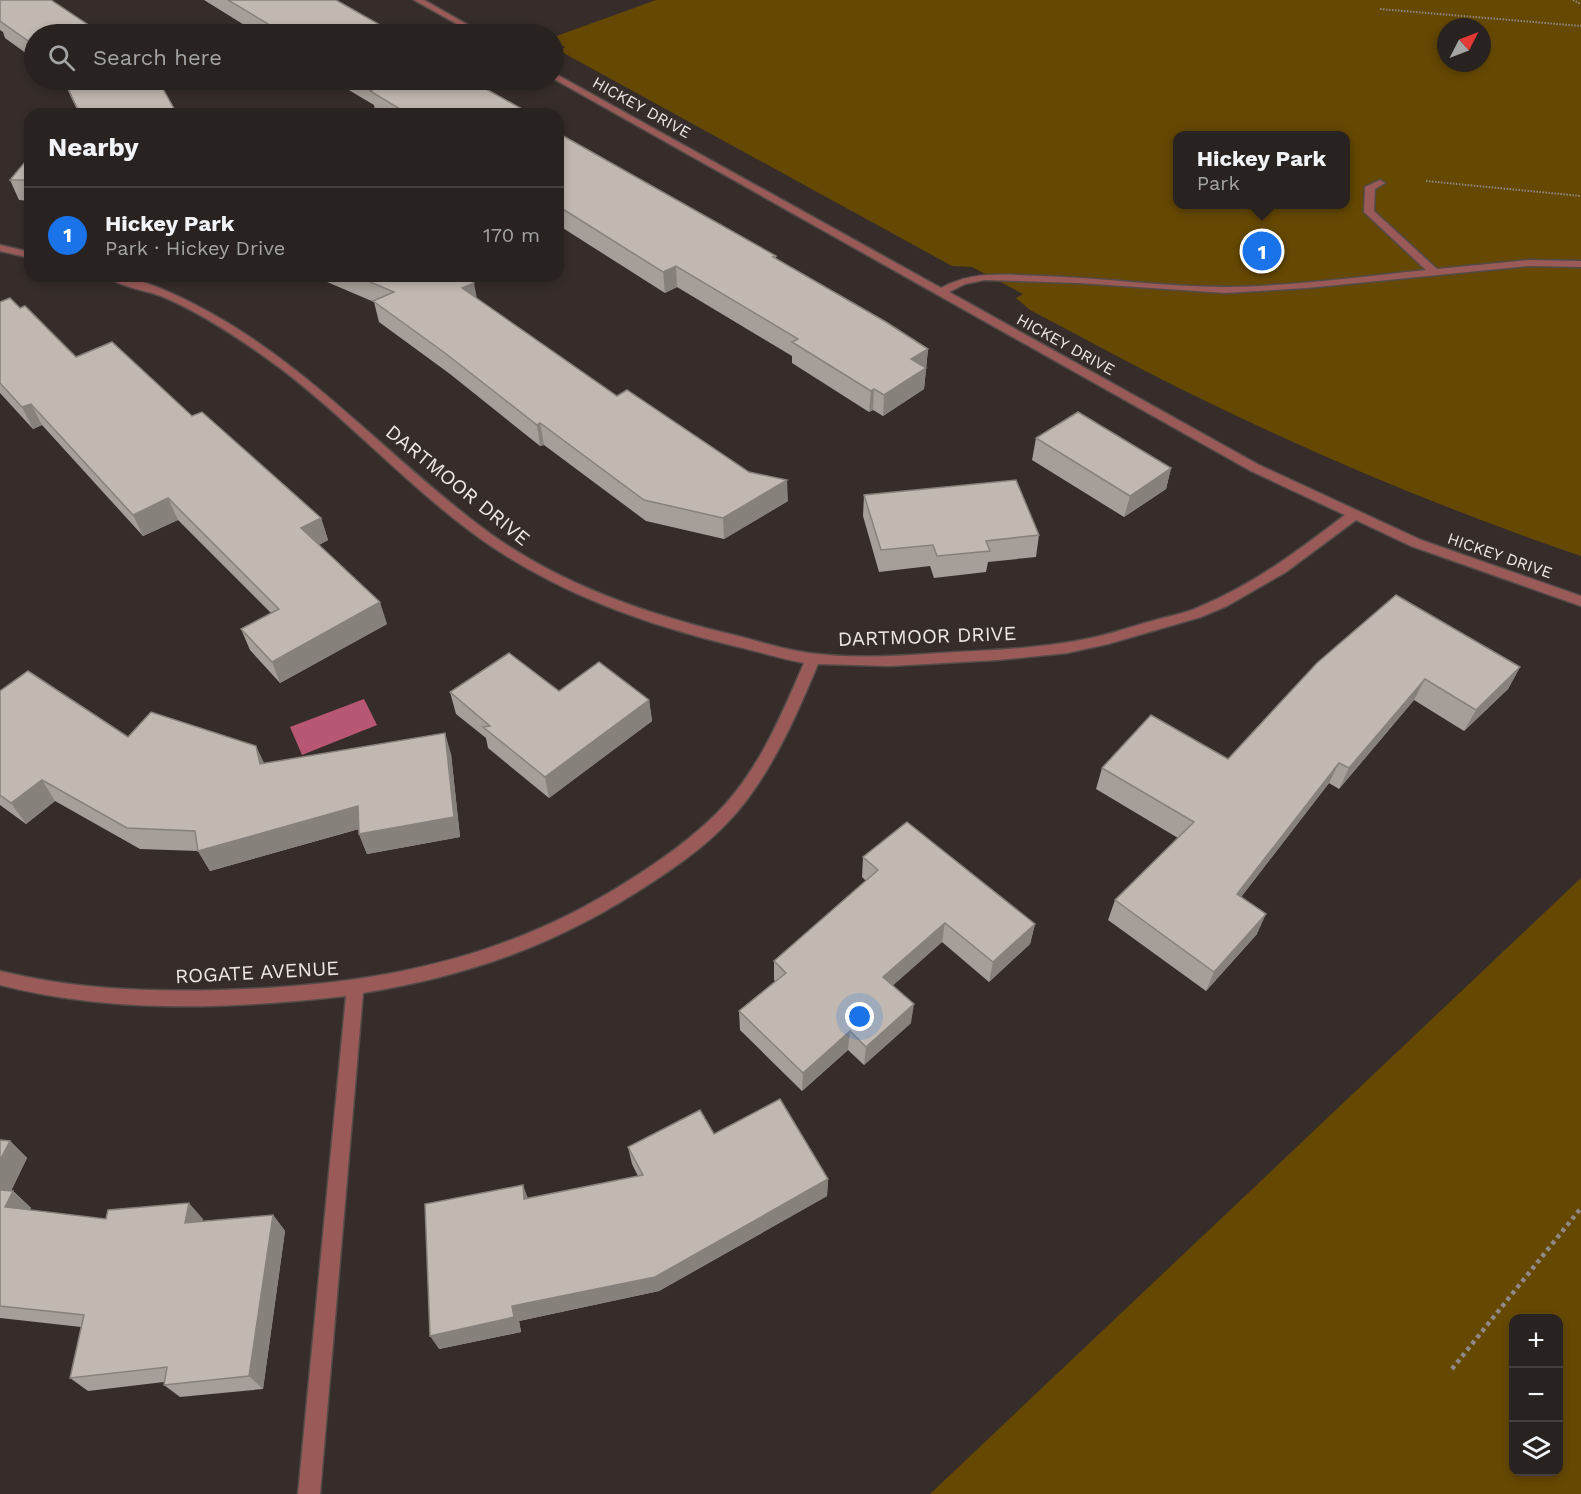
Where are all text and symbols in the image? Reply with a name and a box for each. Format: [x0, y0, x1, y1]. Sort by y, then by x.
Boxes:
north arrow [1437, 18, 1491, 72]
search box [24, 24, 564, 90]
icon: search [45, 41, 78, 74]
text: Search here [93, 45, 222, 70]
street label: HICKEY DRIVE [589, 73, 694, 142]
popup [1173, 131, 1350, 209]
text: Nearby [48, 132, 139, 162]
text: Hickey Park [1197, 146, 1326, 171]
text: Park [1197, 171, 1240, 195]
text: Hickey Park [105, 211, 234, 236]
text: 1 [63, 223, 72, 247]
text: 170 m [483, 223, 540, 247]
pin: 1 [1242, 228, 1282, 274]
text: Park · Hickey Drive [105, 236, 285, 260]
street label: HICKEY DRIVE [1013, 310, 1118, 379]
street label: DARTMOOR DRIVE [381, 419, 535, 551]
street label: HICKEY DRIVE [1445, 529, 1555, 582]
street label: DARTMOOR DRIVE [837, 621, 1017, 651]
street label: ROGATE AVENUE [174, 956, 340, 988]
your location [845, 1002, 874, 1031]
map controls [1509, 1314, 1563, 1476]
button: + [1509, 1314, 1563, 1368]
button: − [1509, 1368, 1563, 1422]
button: layers [1509, 1422, 1563, 1476]

